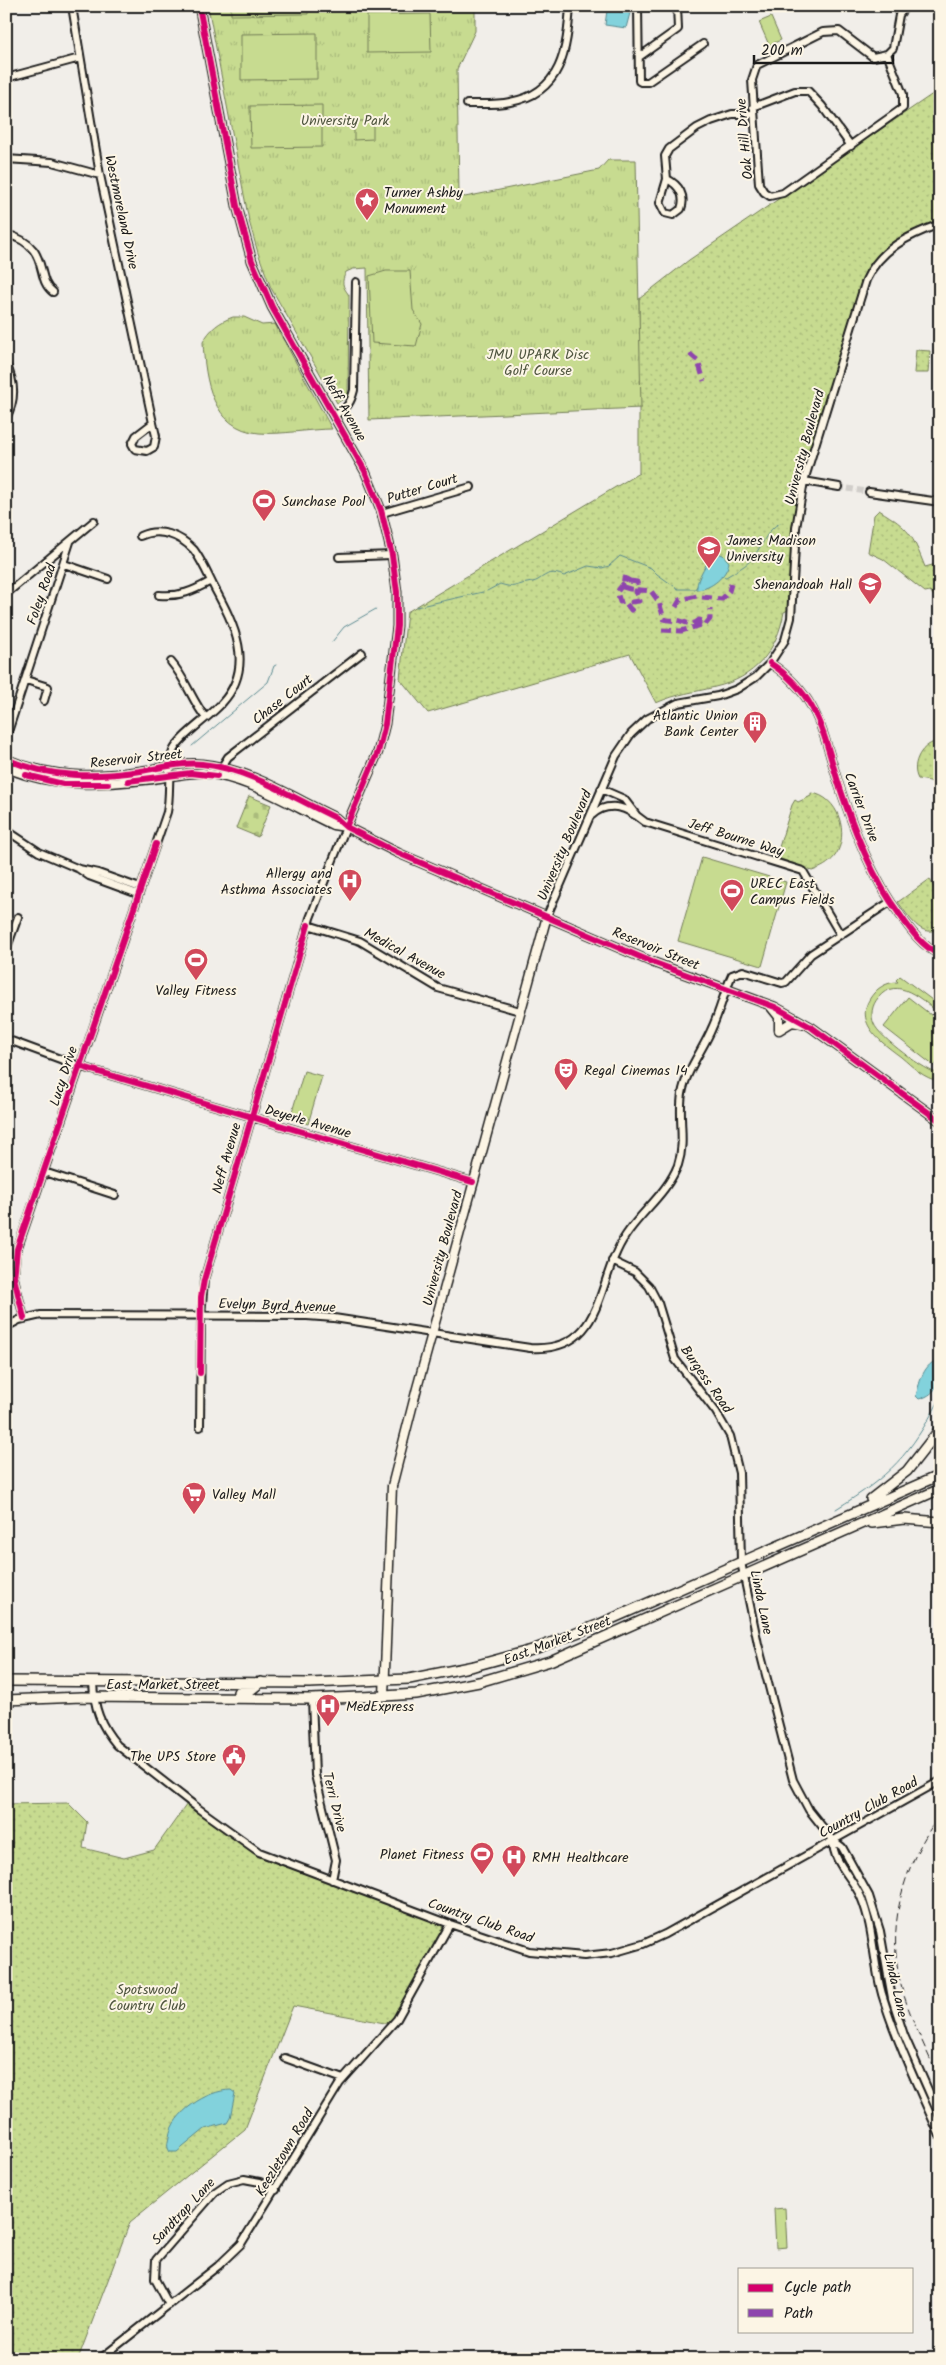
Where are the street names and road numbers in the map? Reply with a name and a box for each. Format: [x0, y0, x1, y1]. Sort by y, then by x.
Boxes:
street label: Oak Hill Drive [730, 97, 760, 181]
street label: Westmoreland Drive [98, 153, 144, 272]
street label: Neff Avenue [316, 371, 372, 446]
street label: University Boulevard [779, 386, 831, 507]
street label: Putter Court [384, 468, 461, 510]
street label: Foley Road [21, 560, 63, 628]
street label: Chase Court [248, 669, 318, 731]
street label: Reservoir Street [89, 743, 184, 775]
street label: Carrier Drive [838, 769, 885, 846]
street label: University Boulevard [532, 786, 599, 904]
street label: Jeff Bourne Way [685, 813, 787, 863]
street label: Reservoir Street [609, 921, 703, 977]
street label: Medical Avenue [360, 922, 450, 986]
street label: Lucy Drive [44, 1043, 84, 1109]
street label: Deyerle Avenue [262, 1099, 354, 1145]
street label: Neff Avenue [206, 1119, 248, 1196]
street label: University Boulevard [417, 1187, 469, 1308]
street label: Evelyn Byrd Avenue [218, 1293, 337, 1319]
street label: Burgess Road [675, 1341, 738, 1419]
street label: Linda Lane [743, 1568, 779, 1637]
street label: East Market Street [500, 1610, 615, 1672]
street label: East Market Street [106, 1674, 220, 1696]
street label: Terri Drive [316, 1770, 352, 1835]
street label: Country Club Road [815, 1771, 923, 1844]
street label: Country Club Road [425, 1893, 538, 1950]
street label: Linda Lane [877, 1951, 913, 2020]
street label: Keezletown Road [250, 2104, 320, 2201]
street label: Sandtrap Lane [147, 2172, 221, 2250]

